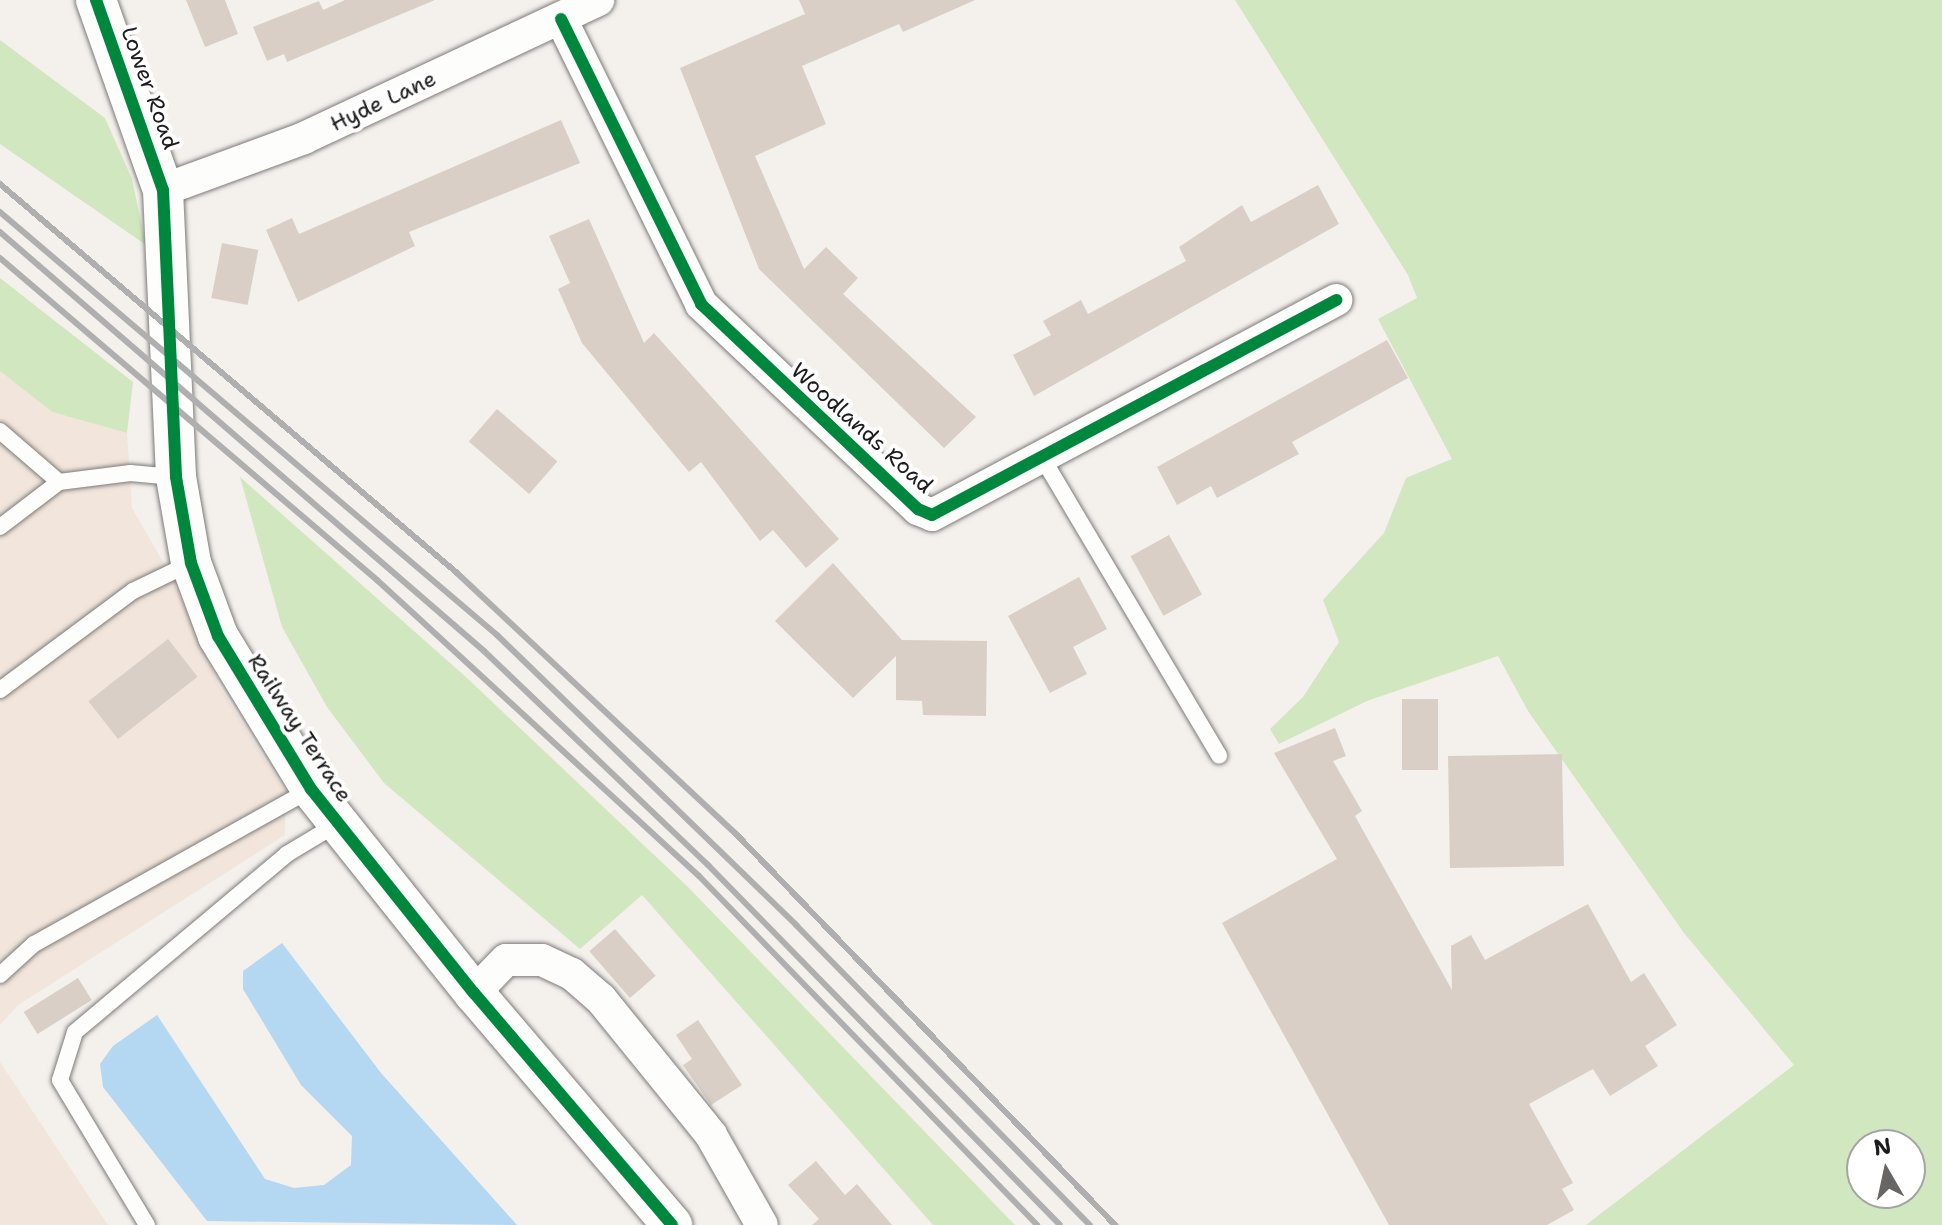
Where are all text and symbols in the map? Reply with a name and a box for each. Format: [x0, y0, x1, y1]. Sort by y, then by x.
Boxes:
street label: Lower Road [116, 23, 184, 153]
street label: Hyde Lane [326, 65, 440, 137]
street label: Woodlands Road [786, 357, 938, 499]
street label: Railway Terrace [242, 649, 358, 807]
north arrow [1846, 1129, 1926, 1209]
text: N [1872, 1131, 1893, 1162]

